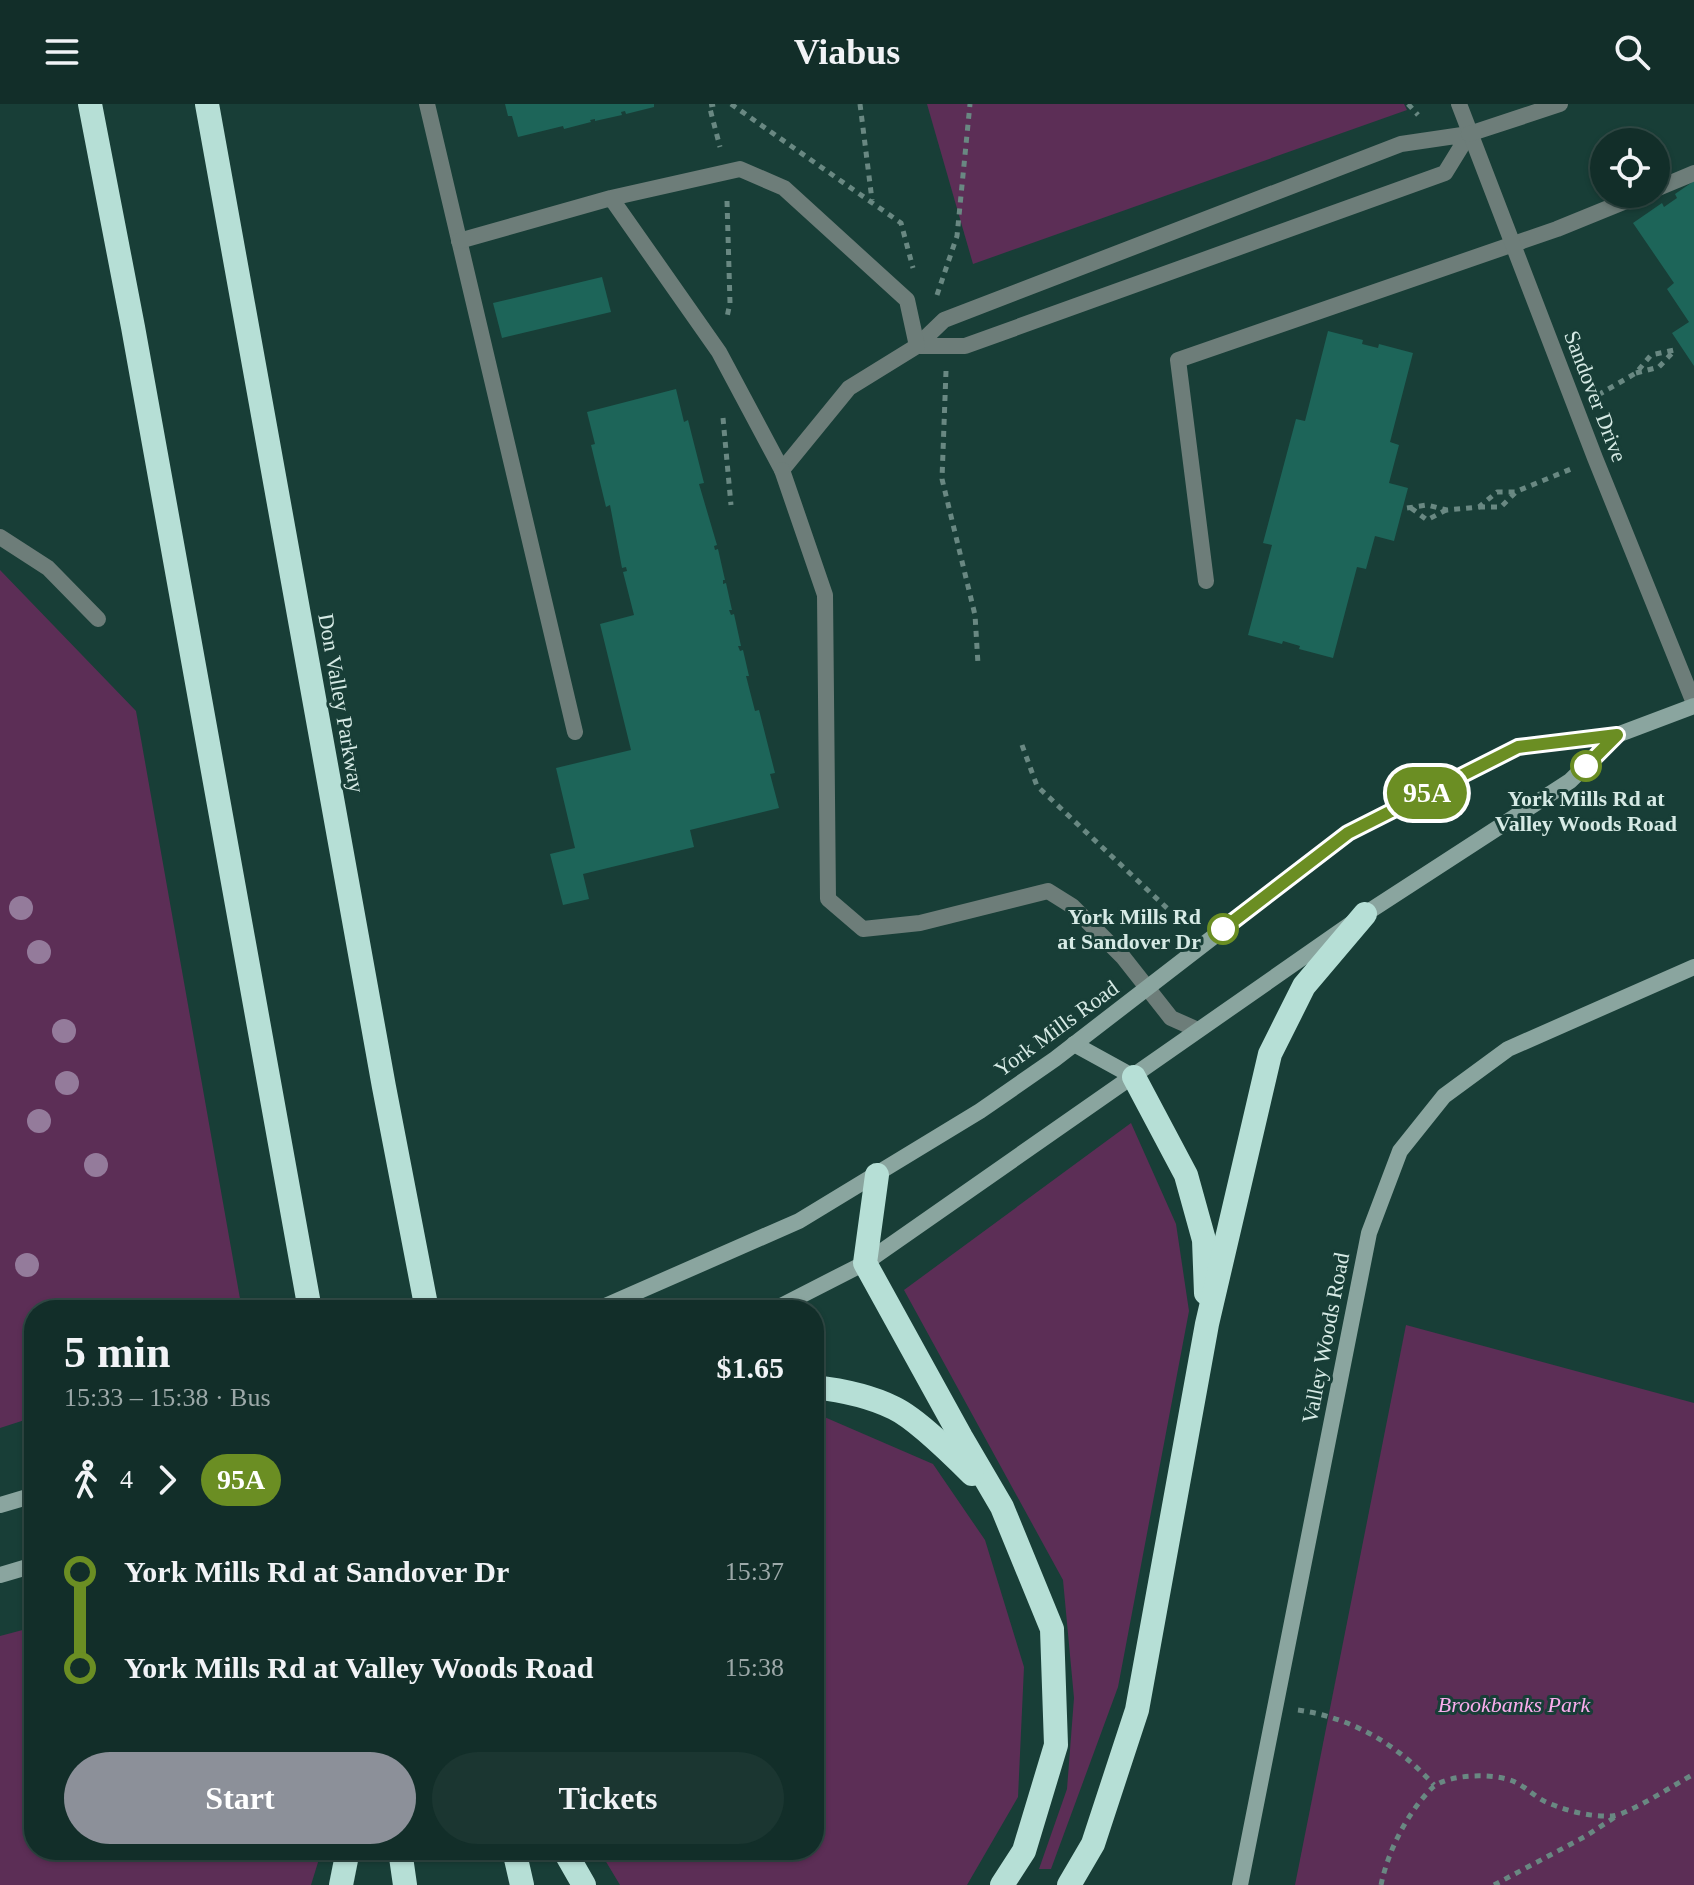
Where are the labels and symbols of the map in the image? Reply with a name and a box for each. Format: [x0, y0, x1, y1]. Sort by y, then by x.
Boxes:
street label: Sandover Drive [1559, 327, 1632, 465]
street label: Don Valley Parkway [313, 611, 370, 795]
marker: York Mills Rd at Valley Woods Road [1571, 751, 1601, 781]
line badge: 95A [1381, 767, 1473, 819]
place label: York Mills Rd at Valley Woods Road [1495, 786, 1677, 836]
place label: York Mills Rd at Sandover Dr [1057, 904, 1201, 954]
marker: York Mills Rd at Sandover Dr [1208, 914, 1238, 944]
street label: York Mills Road [990, 975, 1123, 1082]
street label: Valley Woods Road [1297, 1250, 1354, 1426]
park label: Brookbanks Park [1438, 1692, 1592, 1717]

